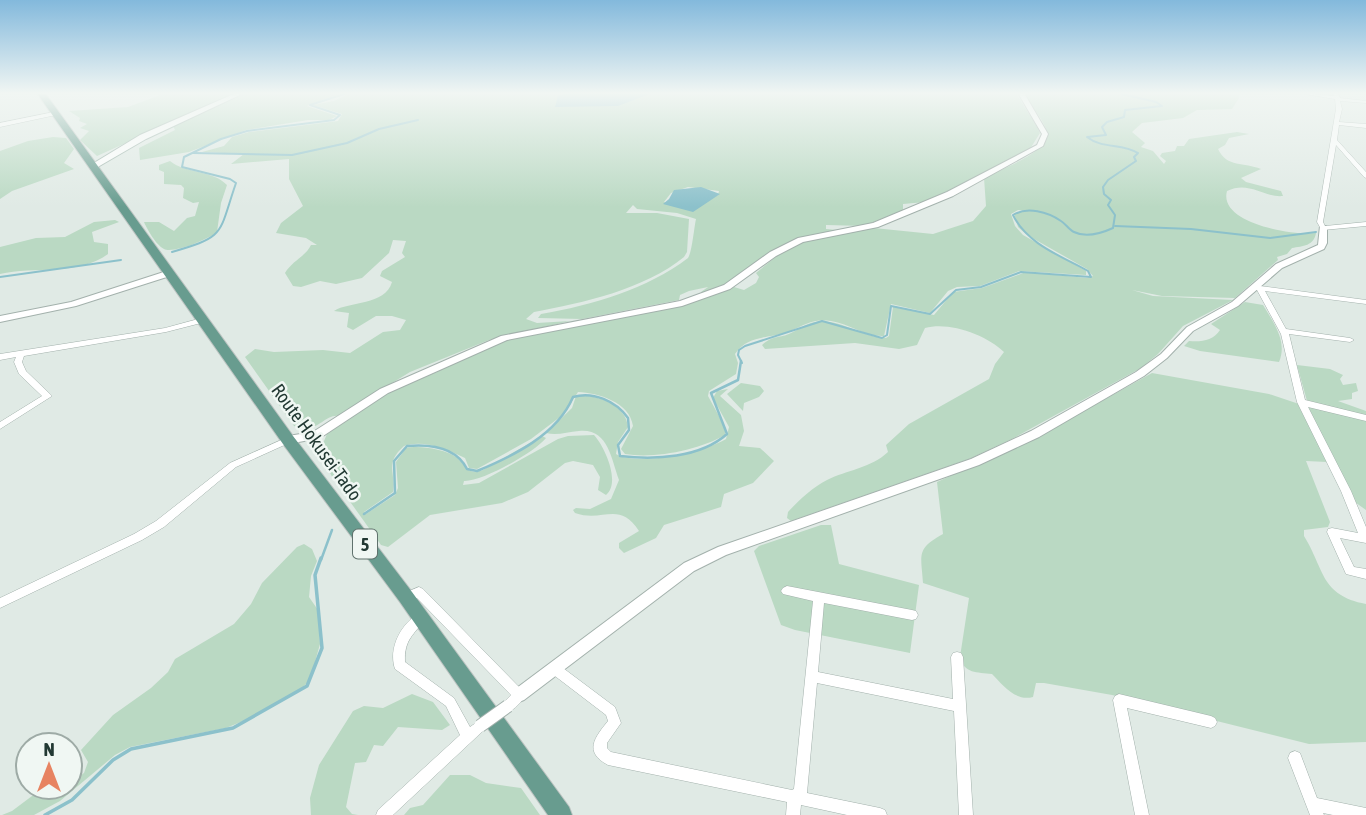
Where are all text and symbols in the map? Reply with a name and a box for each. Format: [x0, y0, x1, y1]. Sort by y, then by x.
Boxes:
street label: Route Hokusei-Tado [267, 379, 367, 505]
road number: 5 [353, 530, 377, 558]
north arrow [14, 731, 84, 801]
text: N [43, 738, 55, 760]

